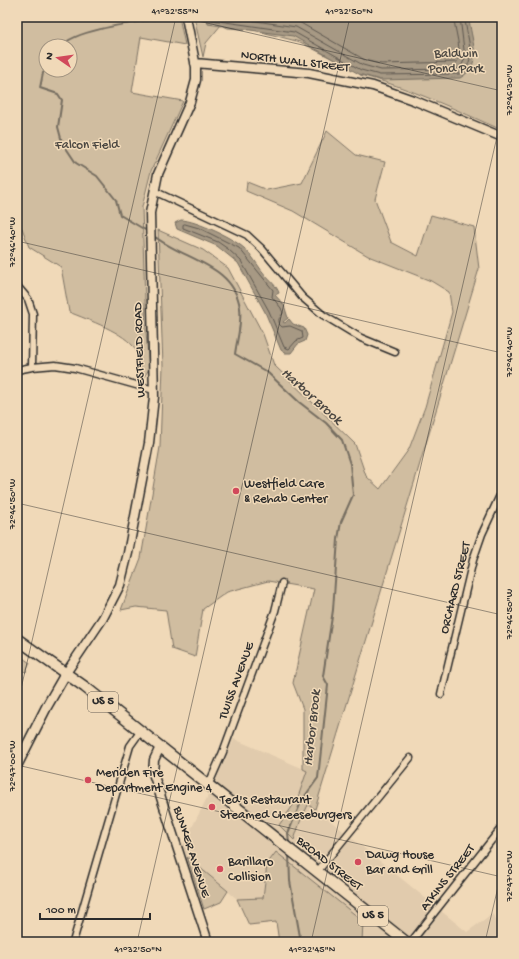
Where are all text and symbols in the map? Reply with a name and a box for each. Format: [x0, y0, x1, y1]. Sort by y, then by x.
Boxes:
text: 41°32'55"N [151, 6, 199, 18]
text: 41°32'50"N [325, 6, 373, 18]
north arrow [38, 38, 78, 78]
park label: Baldwin Pond Park [427, 47, 485, 77]
street label: NORTH WALL STREET [240, 48, 351, 76]
text: N [44, 51, 57, 61]
text: 72°46'30"W [504, 64, 516, 116]
park label: Falcon Field [54, 138, 120, 153]
text: 72°46'40"W [7, 217, 19, 268]
street label: WESTFIELD ROAD [131, 302, 149, 398]
text: 72°46'40"W [504, 327, 516, 378]
water label: Harbor Brook [277, 365, 346, 430]
place label: Westfield Care & Rehab Center [244, 477, 329, 507]
text: 72°46'50"W [7, 478, 19, 530]
marker: Westfield Care & Rehab Center [231, 486, 241, 496]
street label: ORCHARD STREET [437, 540, 475, 636]
text: 72°46'50"W [504, 588, 516, 640]
street label: TWISS AVENUE [216, 639, 258, 723]
water label: Harbor Brook [301, 687, 326, 767]
road number: US 5 [88, 692, 118, 712]
text: 72°47'00"W [7, 740, 19, 793]
place label: Meriden Fire Department Engine 4 [95, 766, 212, 796]
marker: Meriden Fire Department Engine 4 [83, 775, 93, 785]
place label: Ted's Restaurant Steamed Cheeseburgers [219, 793, 353, 823]
marker: Ted's Restaurant Steamed Cheeseburgers [207, 802, 217, 812]
street label: BUNKER AVENUE [169, 804, 213, 900]
street label: BROAD STREET [292, 833, 366, 895]
street label: ATKINS STREET [418, 841, 479, 914]
place label: Dawg House Bar and Grill [365, 848, 434, 878]
text: 72°47'00"W [504, 850, 516, 903]
place label: Barillaro Collision [227, 855, 274, 885]
marker: Dawg House Bar and Grill [353, 857, 363, 867]
marker: Barillaro Collision [215, 864, 225, 874]
scale bar [40, 895, 150, 921]
text: 100 m [45, 904, 76, 918]
road number: US 5 [358, 906, 388, 926]
text: 41°32'50"N [114, 944, 162, 956]
text: 41°32'45"N [289, 944, 336, 956]

